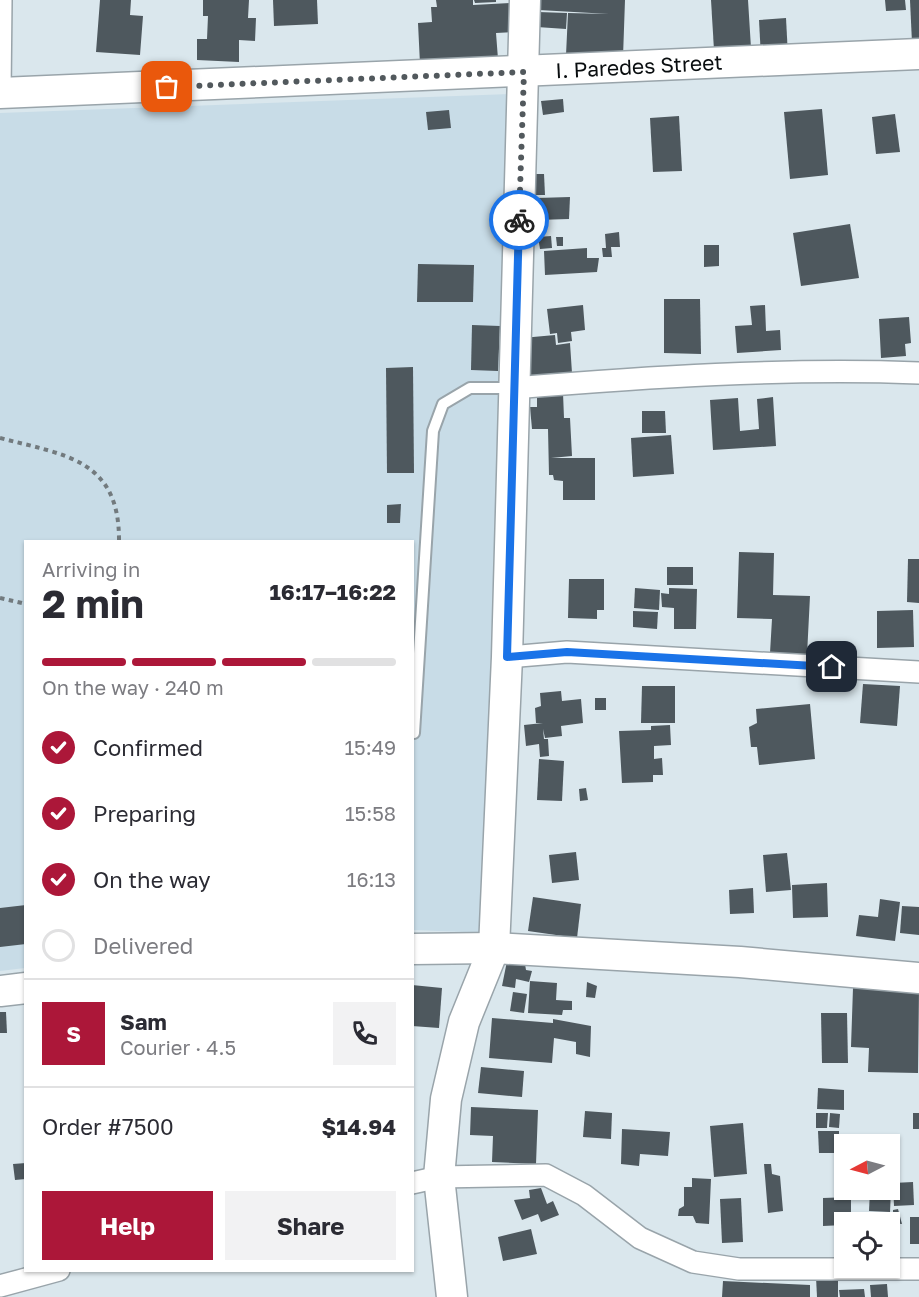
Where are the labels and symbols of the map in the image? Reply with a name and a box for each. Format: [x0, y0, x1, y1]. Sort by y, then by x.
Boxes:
street label: I. Paredes Street [555, 49, 723, 83]
pin [141, 61, 192, 112]
courier [489, 190, 549, 250]
pin [806, 641, 857, 692]
north arrow [834, 1134, 900, 1200]

